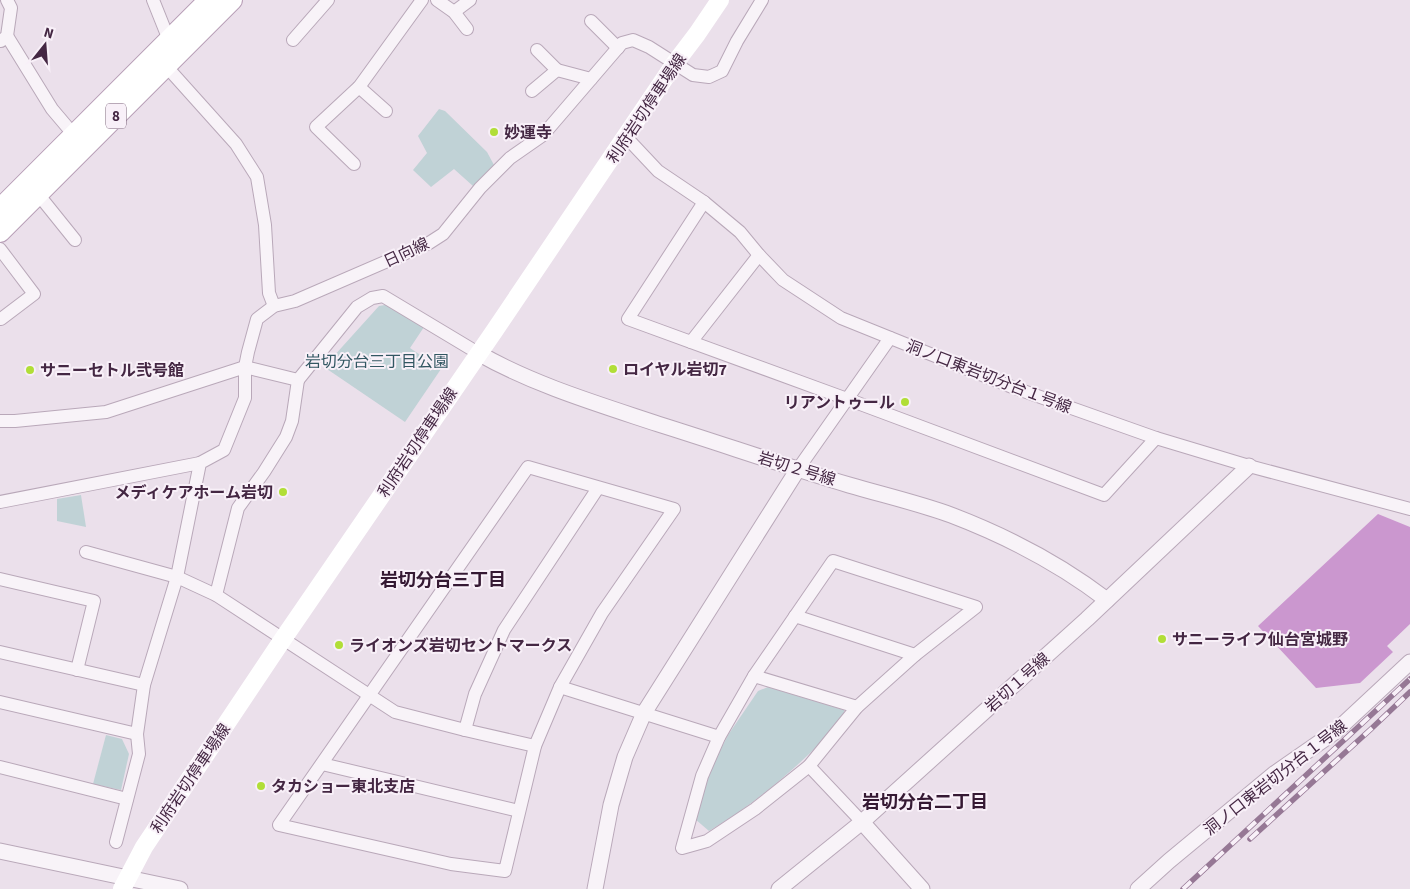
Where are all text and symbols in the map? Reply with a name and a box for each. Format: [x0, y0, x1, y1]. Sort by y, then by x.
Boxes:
north arrow [20, 20, 70, 70]
text: N [41, 23, 56, 44]
street label: 利府岩切停車場線 [602, 49, 692, 168]
road number: 8 [106, 104, 126, 128]
place label: 妙運寺 [504, 122, 552, 144]
marker: 妙運寺 [488, 126, 500, 138]
street label: 日向線 [380, 233, 433, 273]
street label: 洞ノ口東岩切分台１号線 [903, 335, 1075, 419]
park label: 岩切分台三丁目公園 [305, 351, 449, 373]
place label: ロイヤル岩切7 [623, 359, 727, 381]
place label: サニーセトル弐号館 [40, 360, 184, 382]
marker: ロイヤル岩切7 [607, 363, 619, 375]
marker: サニーセトル弐号館 [24, 364, 36, 376]
street label: 利府岩切停車場線 [373, 383, 463, 502]
place label: リアントゥール [784, 392, 895, 414]
marker: リアントゥール [899, 396, 911, 408]
street label: 岩切２号線 [755, 447, 838, 491]
place label: メディケアホーム岩切 [115, 482, 273, 504]
marker: メディケアホーム岩切 [277, 486, 289, 498]
district label: 岩切分台三丁目 [380, 568, 506, 593]
place label: サニーライフ仙台宮城野 [1172, 629, 1348, 651]
marker: サニーライフ仙台宮城野 [1156, 633, 1168, 645]
place label: ライオンズ岩切セントマークス [349, 635, 572, 657]
marker: ライオンズ岩切セントマークス [333, 639, 345, 651]
street label: 岩切１号線 [981, 648, 1055, 718]
street label: 洞ノ口東岩切分台１号線 [1199, 715, 1352, 841]
street label: 利府岩切停車場線 [146, 719, 236, 838]
place label: タカショー東北支店 [271, 776, 415, 798]
marker: タカショー東北支店 [255, 780, 267, 792]
district label: 岩切分台二丁目 [862, 790, 988, 815]

